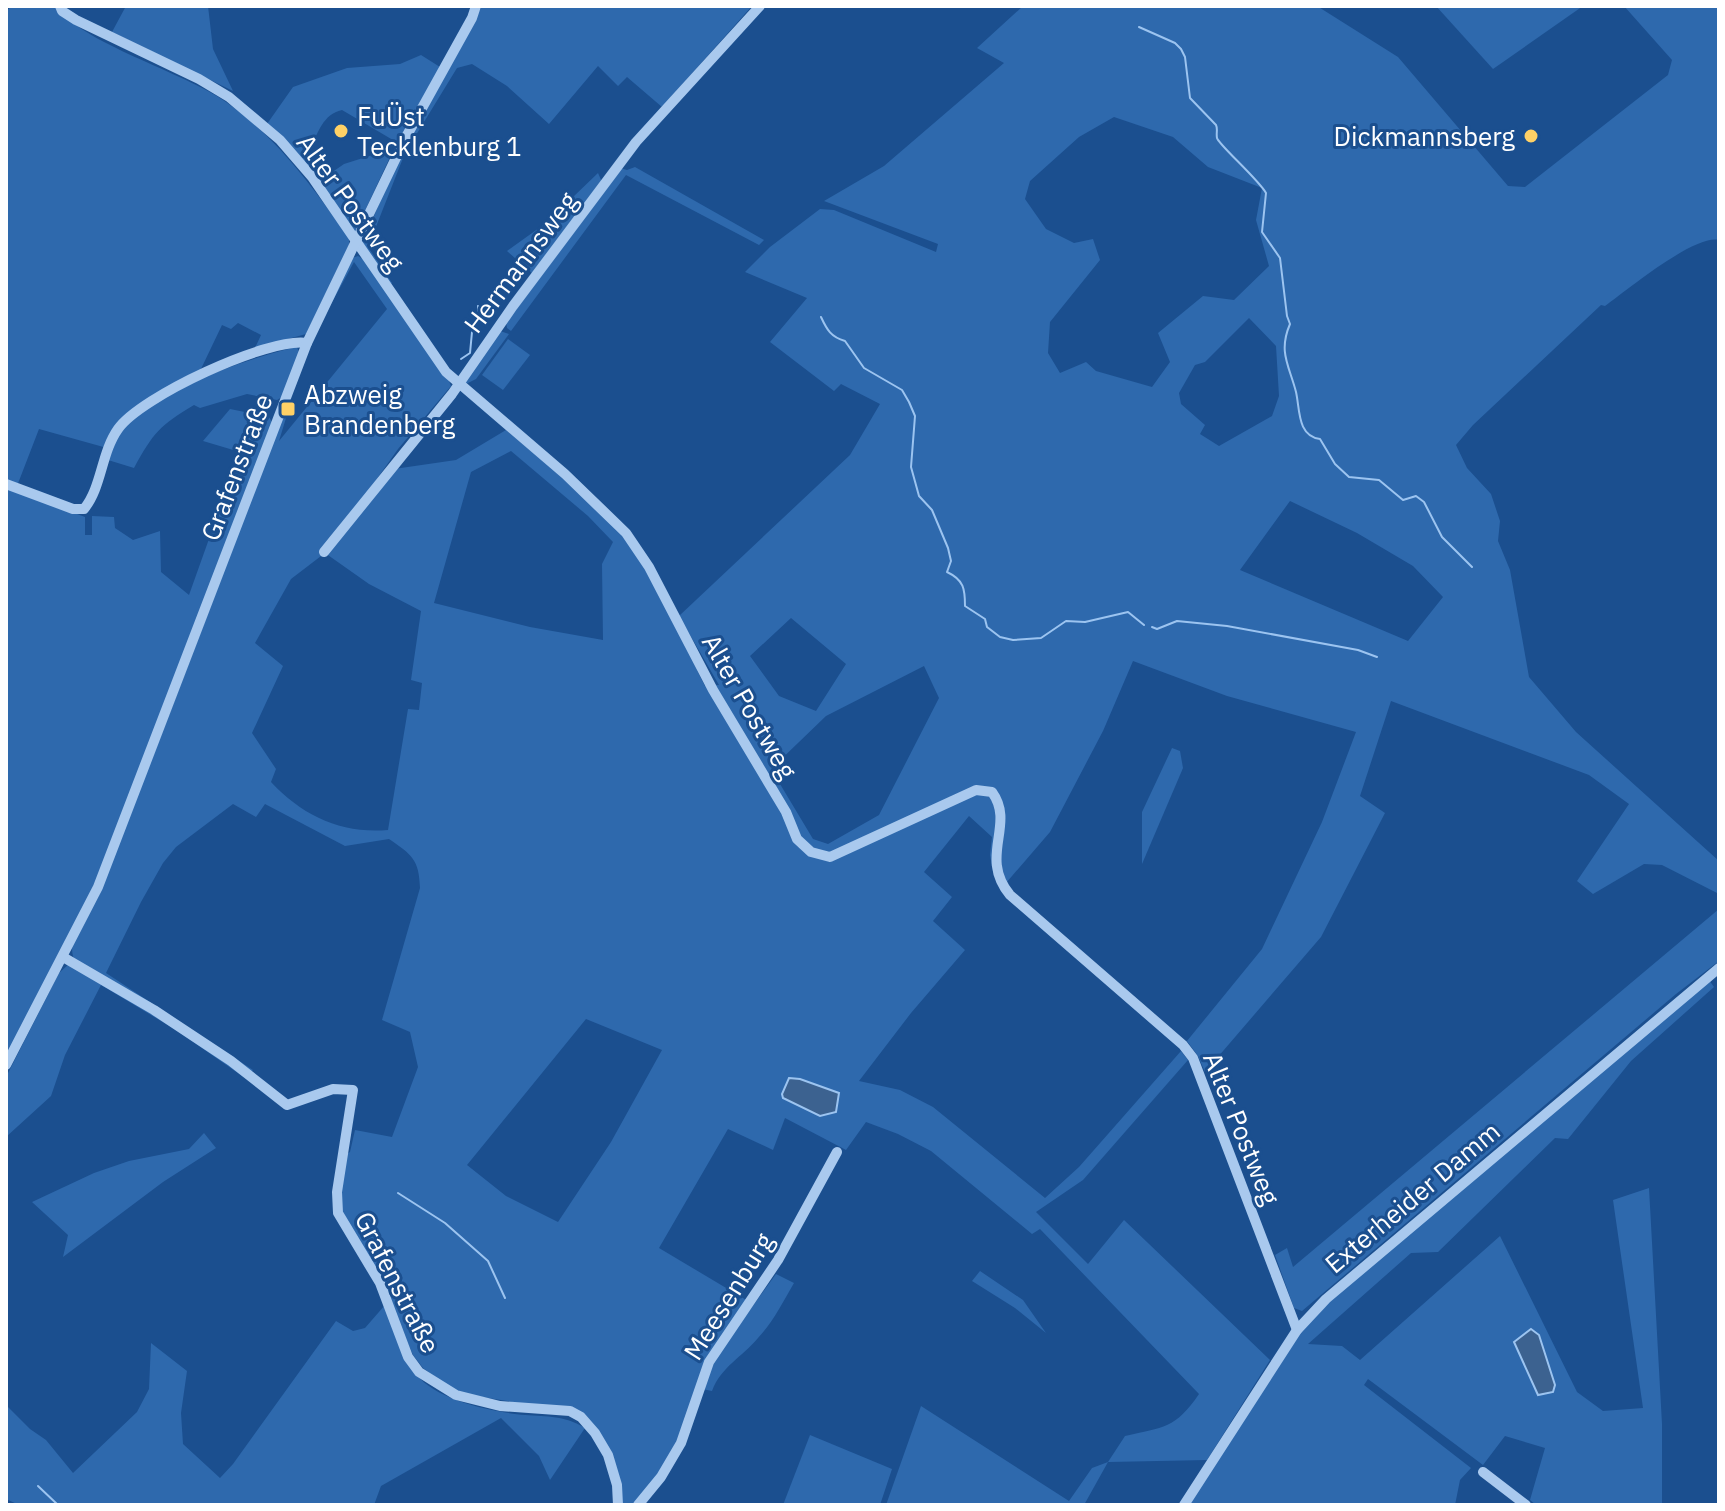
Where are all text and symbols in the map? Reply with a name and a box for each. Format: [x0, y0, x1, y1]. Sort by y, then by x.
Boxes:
place label: FuÜst Tecklenburg 1 [357, 99, 522, 163]
place label: Dickmannsberg [1333, 119, 1515, 153]
marker: FuÜst Tecklenburg 1 [332, 122, 350, 140]
street label: Alter Postweg [290, 127, 412, 278]
marker: Dickmannsberg [1522, 127, 1540, 145]
street label: Hermannsweg [456, 184, 584, 340]
place label: Abzweig Brandenberg [304, 377, 455, 441]
street label: Grafenstraße [192, 389, 280, 545]
marker: Abzweig Brandenberg [279, 400, 297, 418]
street label: Alter Postweg [695, 627, 805, 785]
street label: Alter Postweg [1196, 1047, 1288, 1210]
street label: Exterheider Damm [1317, 1114, 1507, 1280]
street label: Grafenstraße [348, 1205, 448, 1359]
street label: Meesenburg [675, 1226, 781, 1366]

